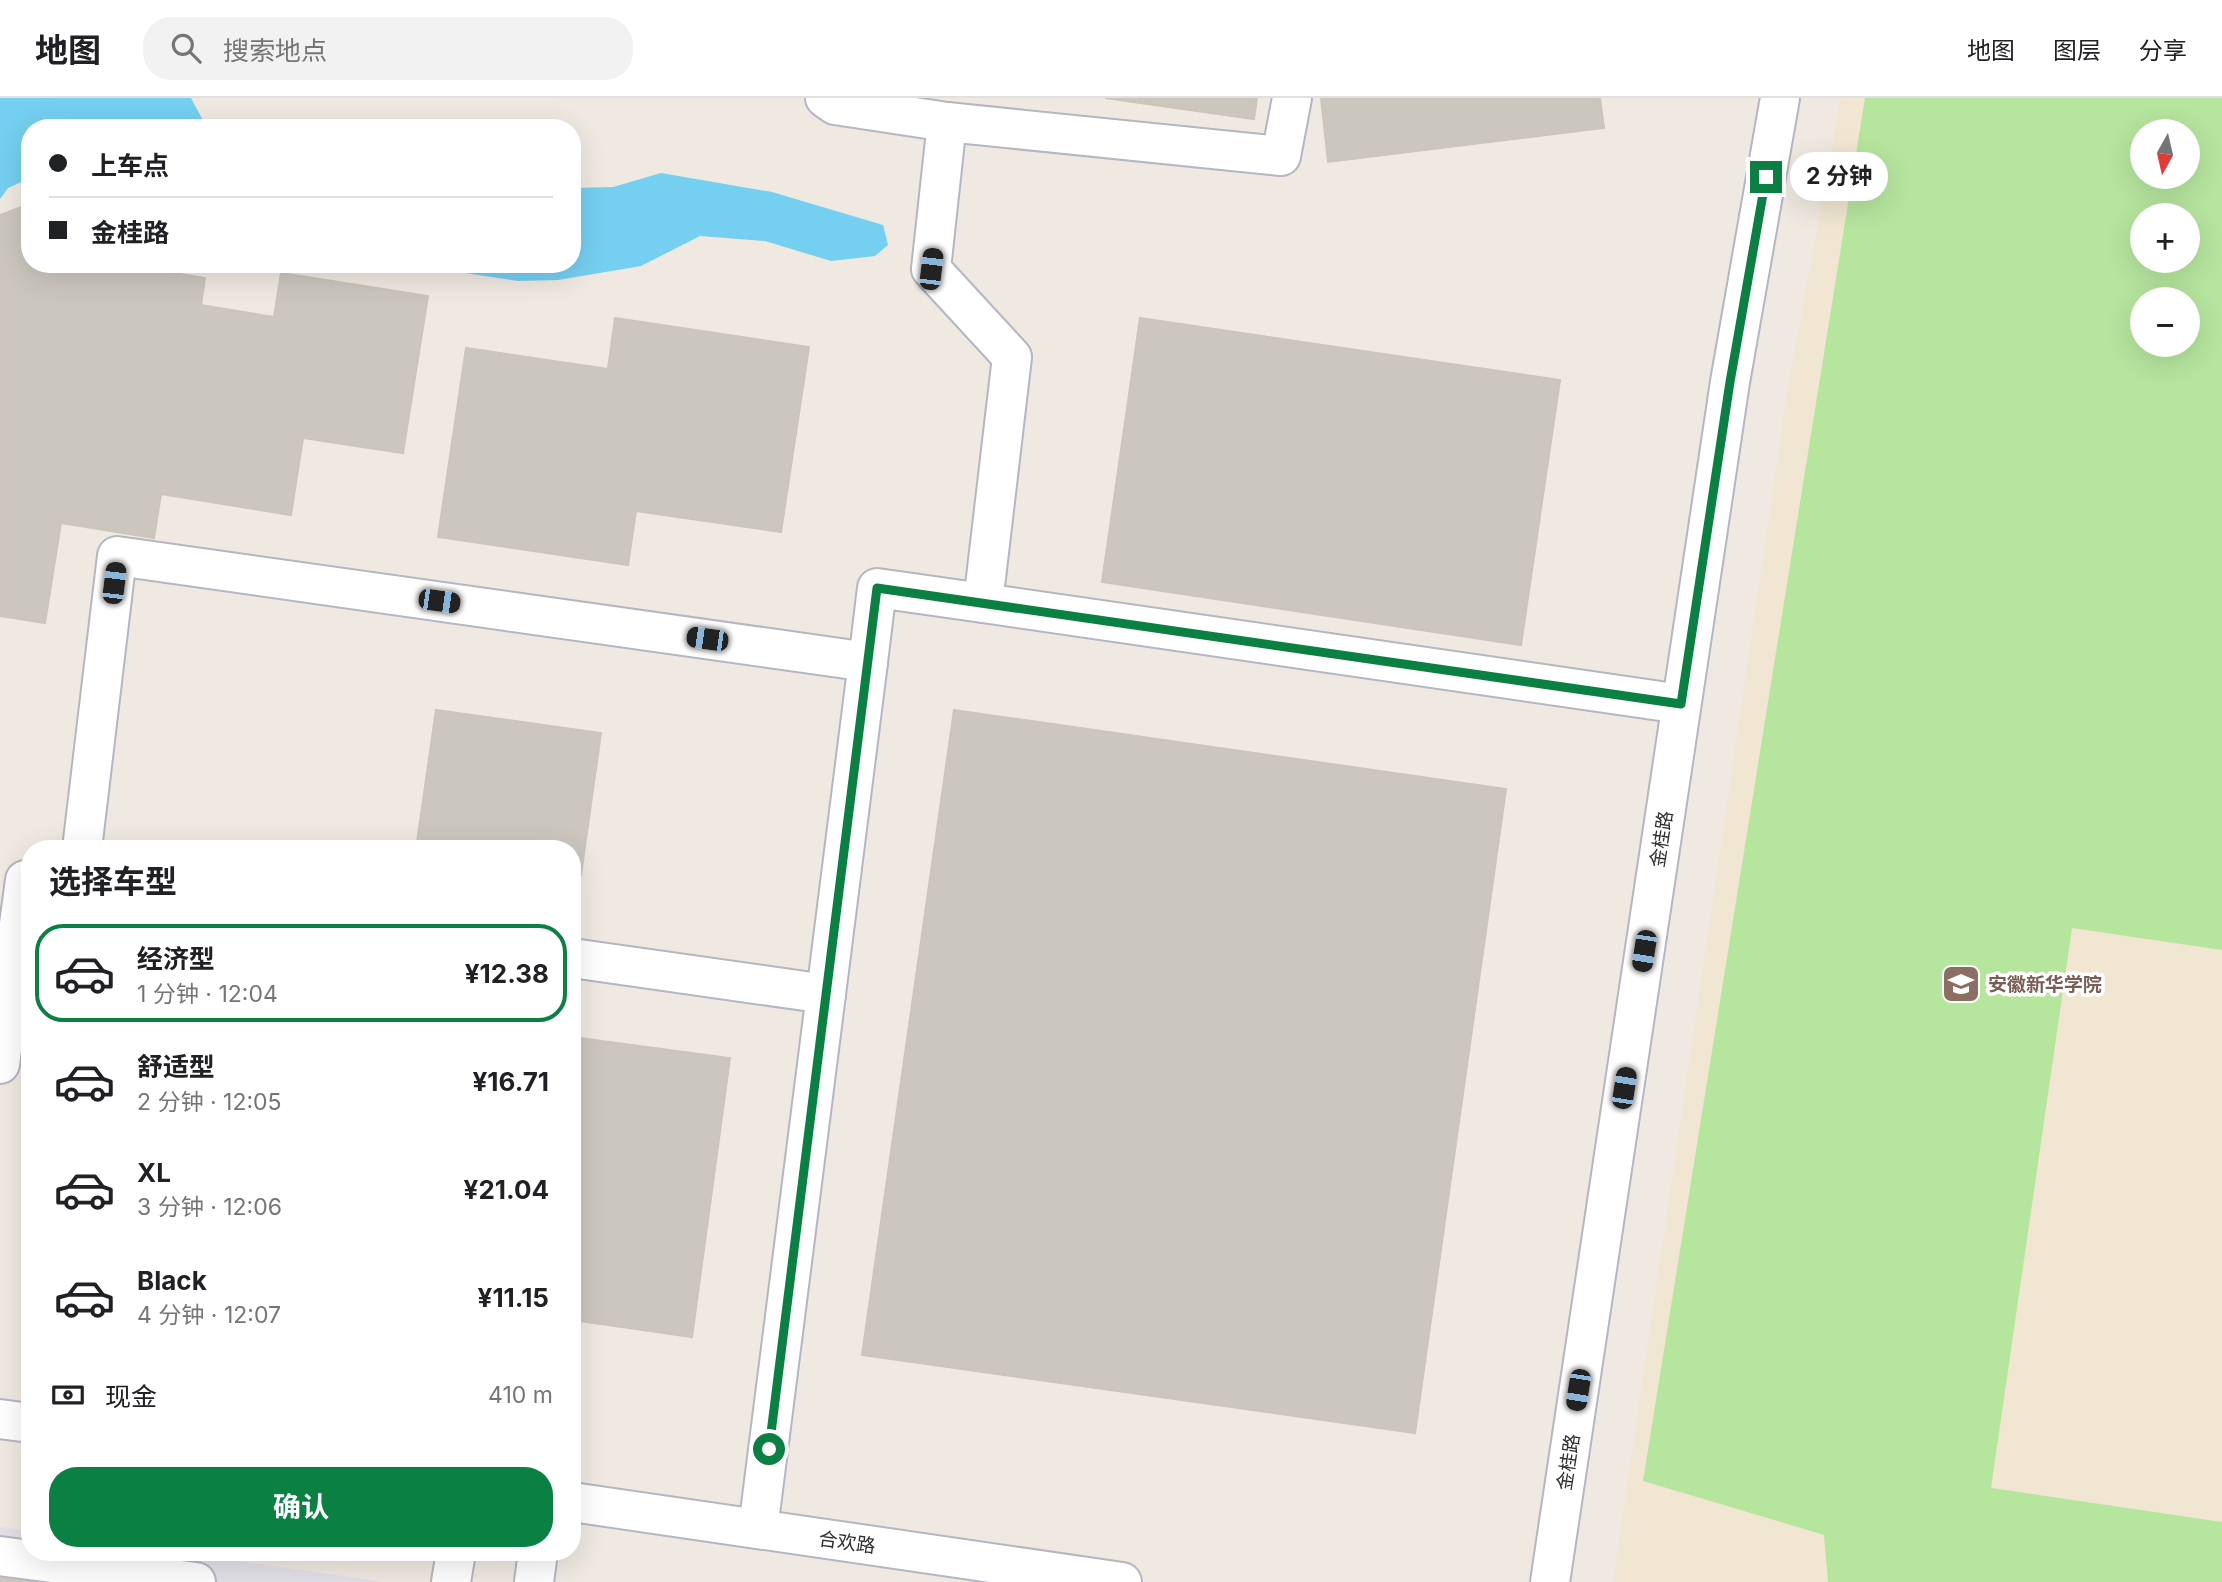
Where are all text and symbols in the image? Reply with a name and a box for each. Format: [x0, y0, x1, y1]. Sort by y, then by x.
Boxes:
search box [143, 17, 633, 80]
icon: search [167, 29, 205, 67]
text: 地图 [35, 30, 101, 70]
text: 搜索地点 [223, 35, 327, 66]
text: 地图 [1967, 36, 2015, 65]
text: 图层 [2053, 36, 2101, 65]
text: 分享 [2139, 36, 2187, 65]
north arrow [2130, 119, 2200, 189]
map controls [2130, 119, 2200, 357]
text: 上车点 [91, 150, 169, 181]
callout: 2 分钟 [1790, 153, 1888, 202]
route end [1750, 161, 1782, 193]
text: 2 分钟 [1806, 162, 1872, 190]
button: + [2130, 203, 2200, 273]
text: 金桂路 [91, 217, 169, 248]
car [919, 247, 944, 291]
button: − [2130, 287, 2200, 357]
car [102, 561, 127, 605]
car [417, 588, 462, 614]
car [685, 626, 730, 652]
street label: 金桂路 [1646, 809, 1677, 869]
text: 选择车型 [49, 862, 177, 901]
car [1631, 929, 1658, 973]
icon: car [53, 942, 116, 1005]
text: 经济型 [137, 943, 215, 974]
text: ¥12.38 [465, 958, 549, 989]
school or university icon: 安徽新华学院 [1940, 963, 1982, 1005]
place label: 安徽新华学院 [1988, 973, 2102, 996]
text: 1 分钟 · 12:04 [137, 980, 278, 1008]
icon: car [53, 1050, 116, 1113]
text: 舒适型 [137, 1051, 215, 1082]
text: ¥16.71 [472, 1066, 549, 1097]
car [1611, 1066, 1638, 1110]
text: 2 分钟 · 12:05 [137, 1088, 282, 1116]
text: XL [137, 1157, 171, 1188]
icon: car [53, 1158, 116, 1221]
text: ¥21.04 [464, 1174, 549, 1205]
text: 3 分钟 · 12:06 [137, 1193, 282, 1221]
text: Black [137, 1265, 207, 1296]
icon: car [53, 1266, 116, 1329]
text: ¥11.15 [478, 1282, 549, 1313]
text: 4 分钟 · 12:07 [137, 1301, 281, 1329]
car [1565, 1368, 1592, 1412]
icon: cash [49, 1376, 87, 1414]
text: 现金 [105, 1381, 157, 1412]
text: 410 m [488, 1381, 553, 1409]
street label: 金桂路 [1553, 1432, 1584, 1492]
route start [753, 1433, 785, 1465]
button: 确认 [49, 1467, 553, 1547]
street label: 合欢路 [817, 1527, 877, 1558]

